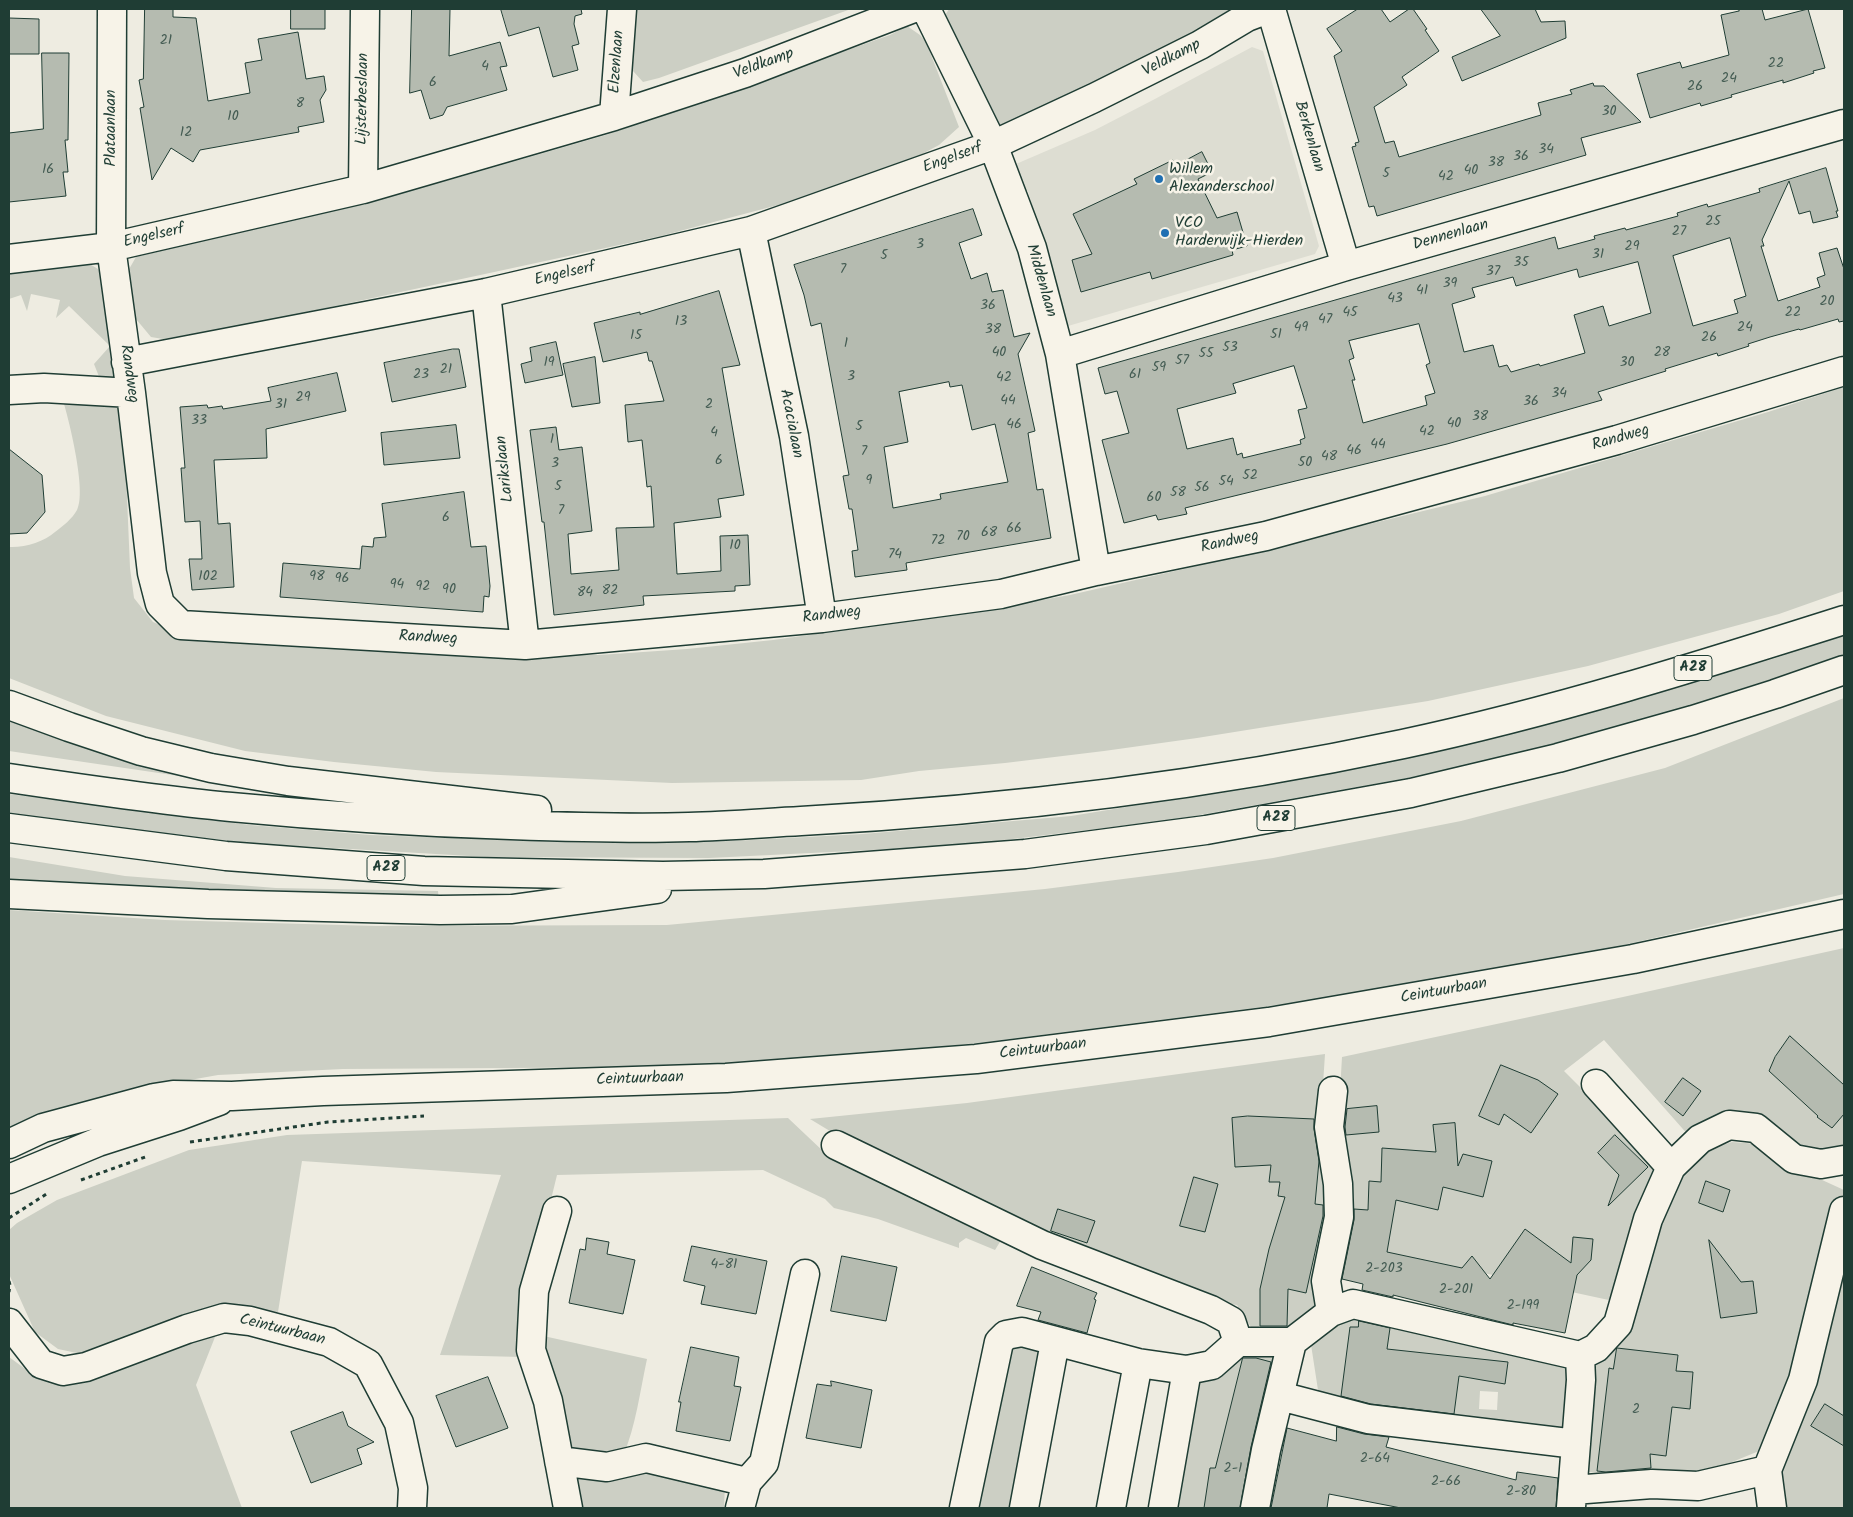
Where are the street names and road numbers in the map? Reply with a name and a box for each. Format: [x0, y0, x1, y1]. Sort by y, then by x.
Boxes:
street label: Elzenlaan [606, 30, 630, 94]
street label: Veldkamp [1140, 36, 1204, 82]
street label: Veldkamp [731, 45, 797, 85]
street label: Lijsterbeslaan [354, 53, 374, 145]
street label: Plataanlaan [102, 89, 122, 167]
street label: Berkenlaan [1289, 99, 1327, 175]
street label: Engelserf [921, 139, 985, 179]
street label: Dennenlaan [1411, 216, 1491, 256]
street label: Engelserf [122, 221, 186, 253]
street label: Middenlaan [1020, 242, 1060, 320]
street label: Engelserf [533, 259, 597, 291]
street label: Randweg [114, 343, 142, 405]
street label: Acacialaan [774, 388, 806, 460]
street label: Randweg [1590, 422, 1652, 456]
street label: Larikslaan [493, 435, 519, 503]
street label: Randweg [1199, 527, 1261, 559]
street label: Randweg [802, 603, 862, 629]
street label: Randweg [398, 628, 458, 650]
road number: A28 [1674, 656, 1712, 680]
road number: A28 [1257, 806, 1295, 830]
road number: A28 [367, 856, 405, 880]
street label: Ceintuurbaan [1399, 975, 1489, 1009]
street label: Ceintuurbaan [998, 1035, 1088, 1065]
street label: Ceintuurbaan [596, 1069, 684, 1091]
street label: Ceintuurbaan [237, 1311, 327, 1351]

